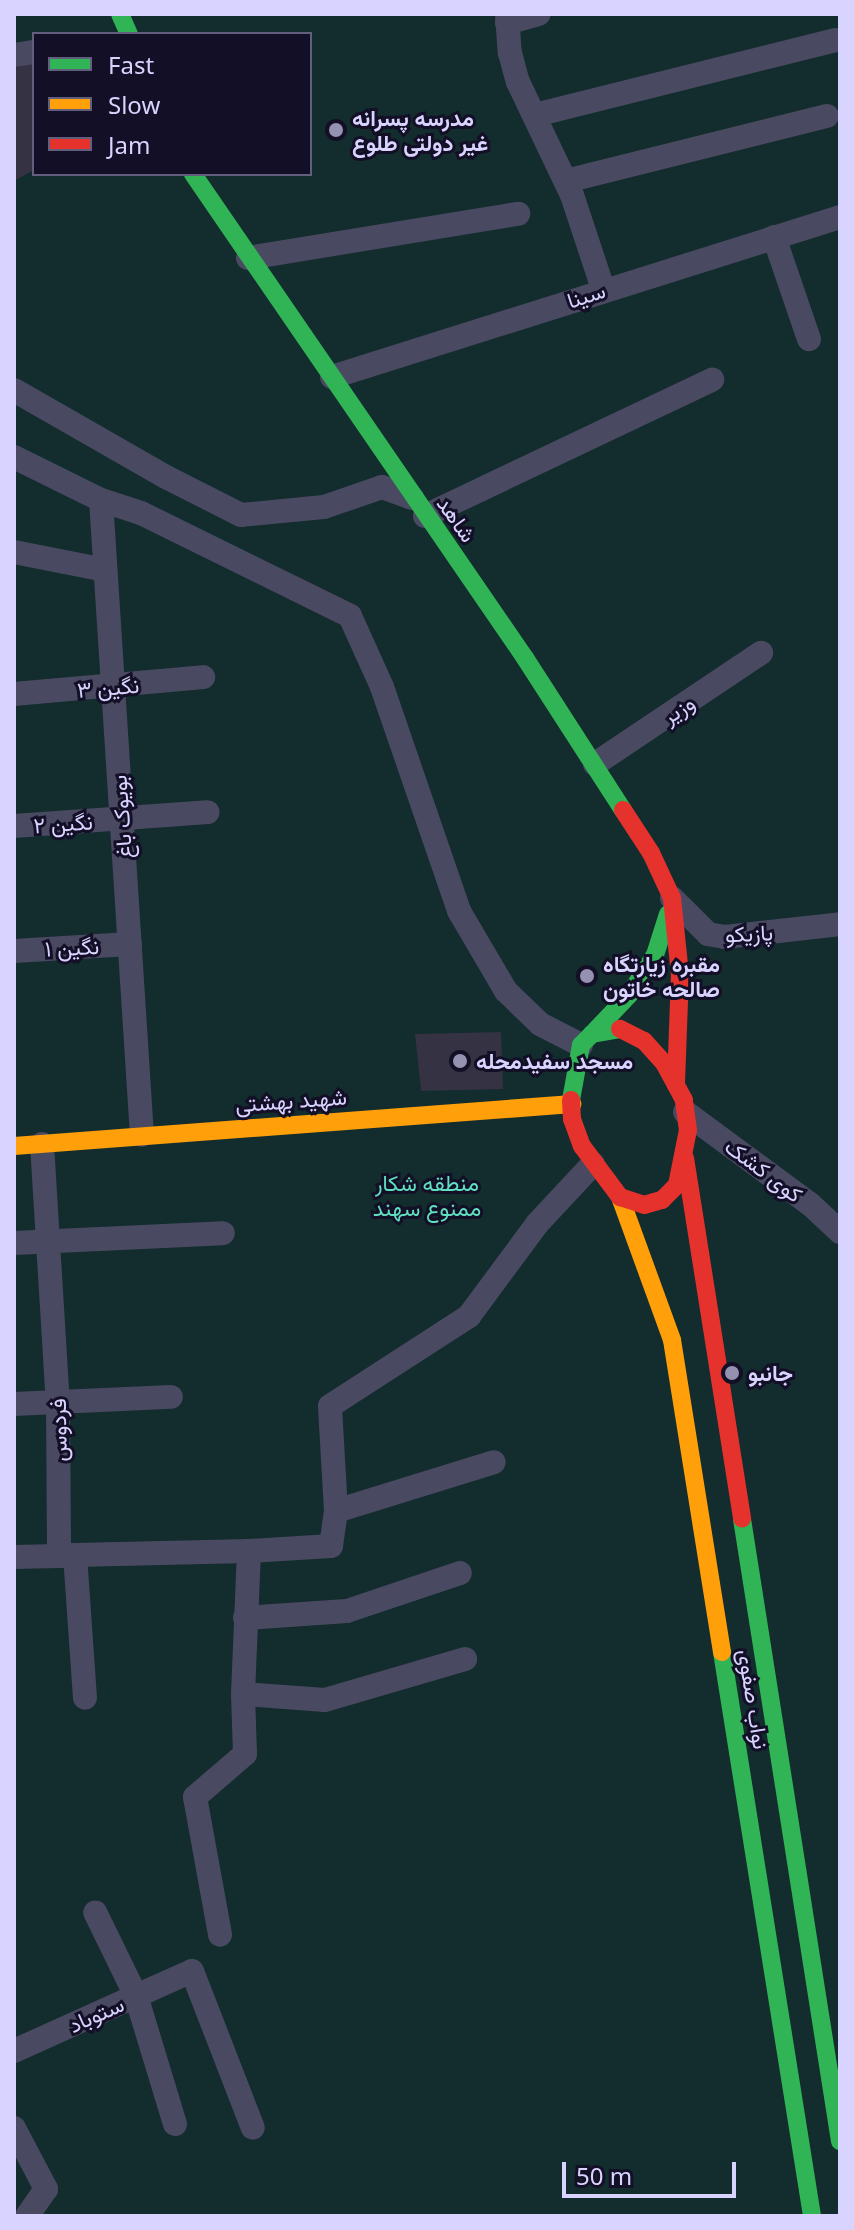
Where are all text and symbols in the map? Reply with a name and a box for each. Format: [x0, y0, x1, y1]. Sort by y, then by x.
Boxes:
legend [32, 32, 312, 176]
text: Fast [108, 48, 154, 81]
text: Slow [108, 88, 160, 121]
place label: مدرسه پسرانه غیر دولتی طلوع [352, 104, 488, 156]
marker: مدرسه پسرانه غیر دولتی طلوع [327, 121, 345, 139]
text: Jam [108, 128, 150, 161]
street label: سینا [564, 276, 608, 314]
street label: شاهد [432, 491, 482, 547]
street label: نگین ۳ [76, 671, 140, 703]
street label: وزیر [657, 689, 699, 729]
street label: بویوک باغ [105, 774, 137, 860]
street label: نگین ۲ [32, 808, 94, 838]
street label: پازیکو [724, 919, 774, 947]
street label: نگین ۱ [44, 932, 100, 962]
place label: مقبره زیارتگاه صالحه خاتون [603, 950, 720, 1002]
marker: مقبره زیارتگاه صالحه خاتون [578, 967, 596, 985]
place label: مسجد سفیدمحله [476, 1048, 633, 1074]
marker: مسجد سفیدمحله [451, 1052, 469, 1070]
street label: شهید بهشتی [234, 1083, 348, 1117]
street label: کوی کشک [720, 1132, 808, 1208]
park label: منطقه شکار ممنوع سهند [373, 1169, 481, 1220]
place label: جانبو [748, 1360, 793, 1386]
marker: جانبو [723, 1364, 741, 1382]
street label: فردوس [44, 1398, 72, 1462]
street label: نواب صفوی [733, 1647, 775, 1751]
street label: ستوباد [64, 1990, 128, 2038]
scale bar [566, 2146, 740, 2196]
text: 50 m [576, 2159, 632, 2192]

